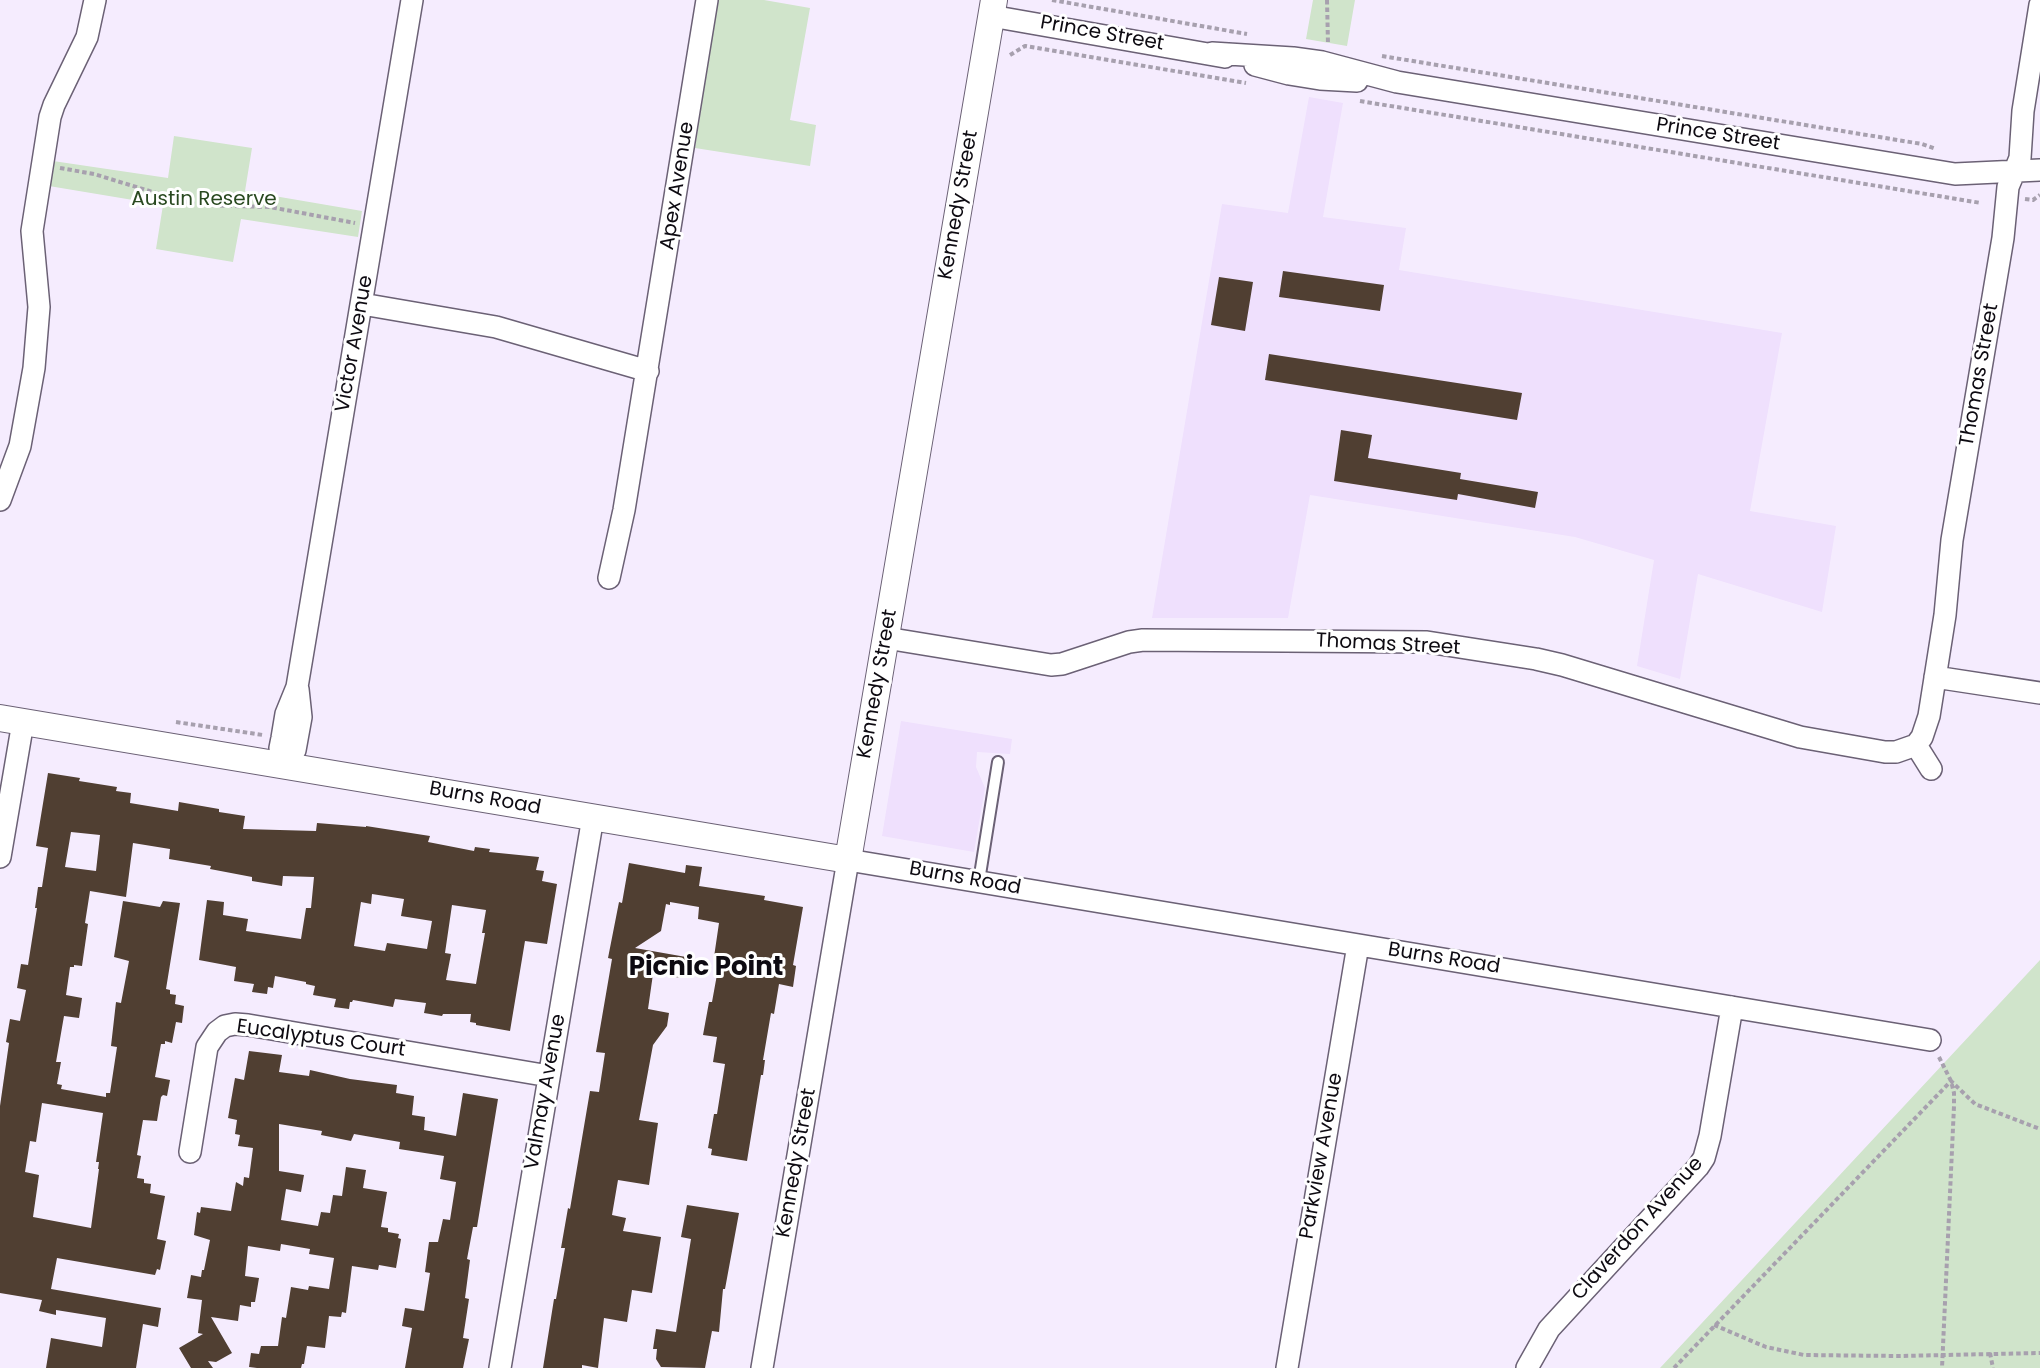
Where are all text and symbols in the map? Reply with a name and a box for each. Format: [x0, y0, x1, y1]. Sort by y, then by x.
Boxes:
street label: Prince Street [1038, 11, 1166, 57]
street label: Prince Street [1654, 113, 1782, 157]
street label: Apex Avenue [656, 120, 700, 252]
street label: Kennedy Street [934, 129, 984, 281]
park label: Austin Reserve [131, 188, 277, 212]
street label: Victor Avenue [331, 274, 379, 414]
street label: Thomas Street [1956, 302, 2004, 448]
street label: Kennedy Street [853, 608, 903, 760]
street label: Thomas Street [1315, 629, 1461, 661]
street label: Burns Road [427, 777, 543, 821]
street label: Burns Road [907, 857, 1023, 901]
street label: Burns Road [1386, 938, 1502, 980]
district label: Picnic Point [629, 952, 783, 984]
street label: Valmay Avenue [520, 1012, 572, 1172]
street label: Eucalyptus Court [235, 1015, 407, 1063]
street label: Parkview Avenue [1296, 1071, 1348, 1241]
street label: Kennedy Street [772, 1087, 822, 1239]
street label: Claverdon Avenue [1567, 1152, 1709, 1306]

